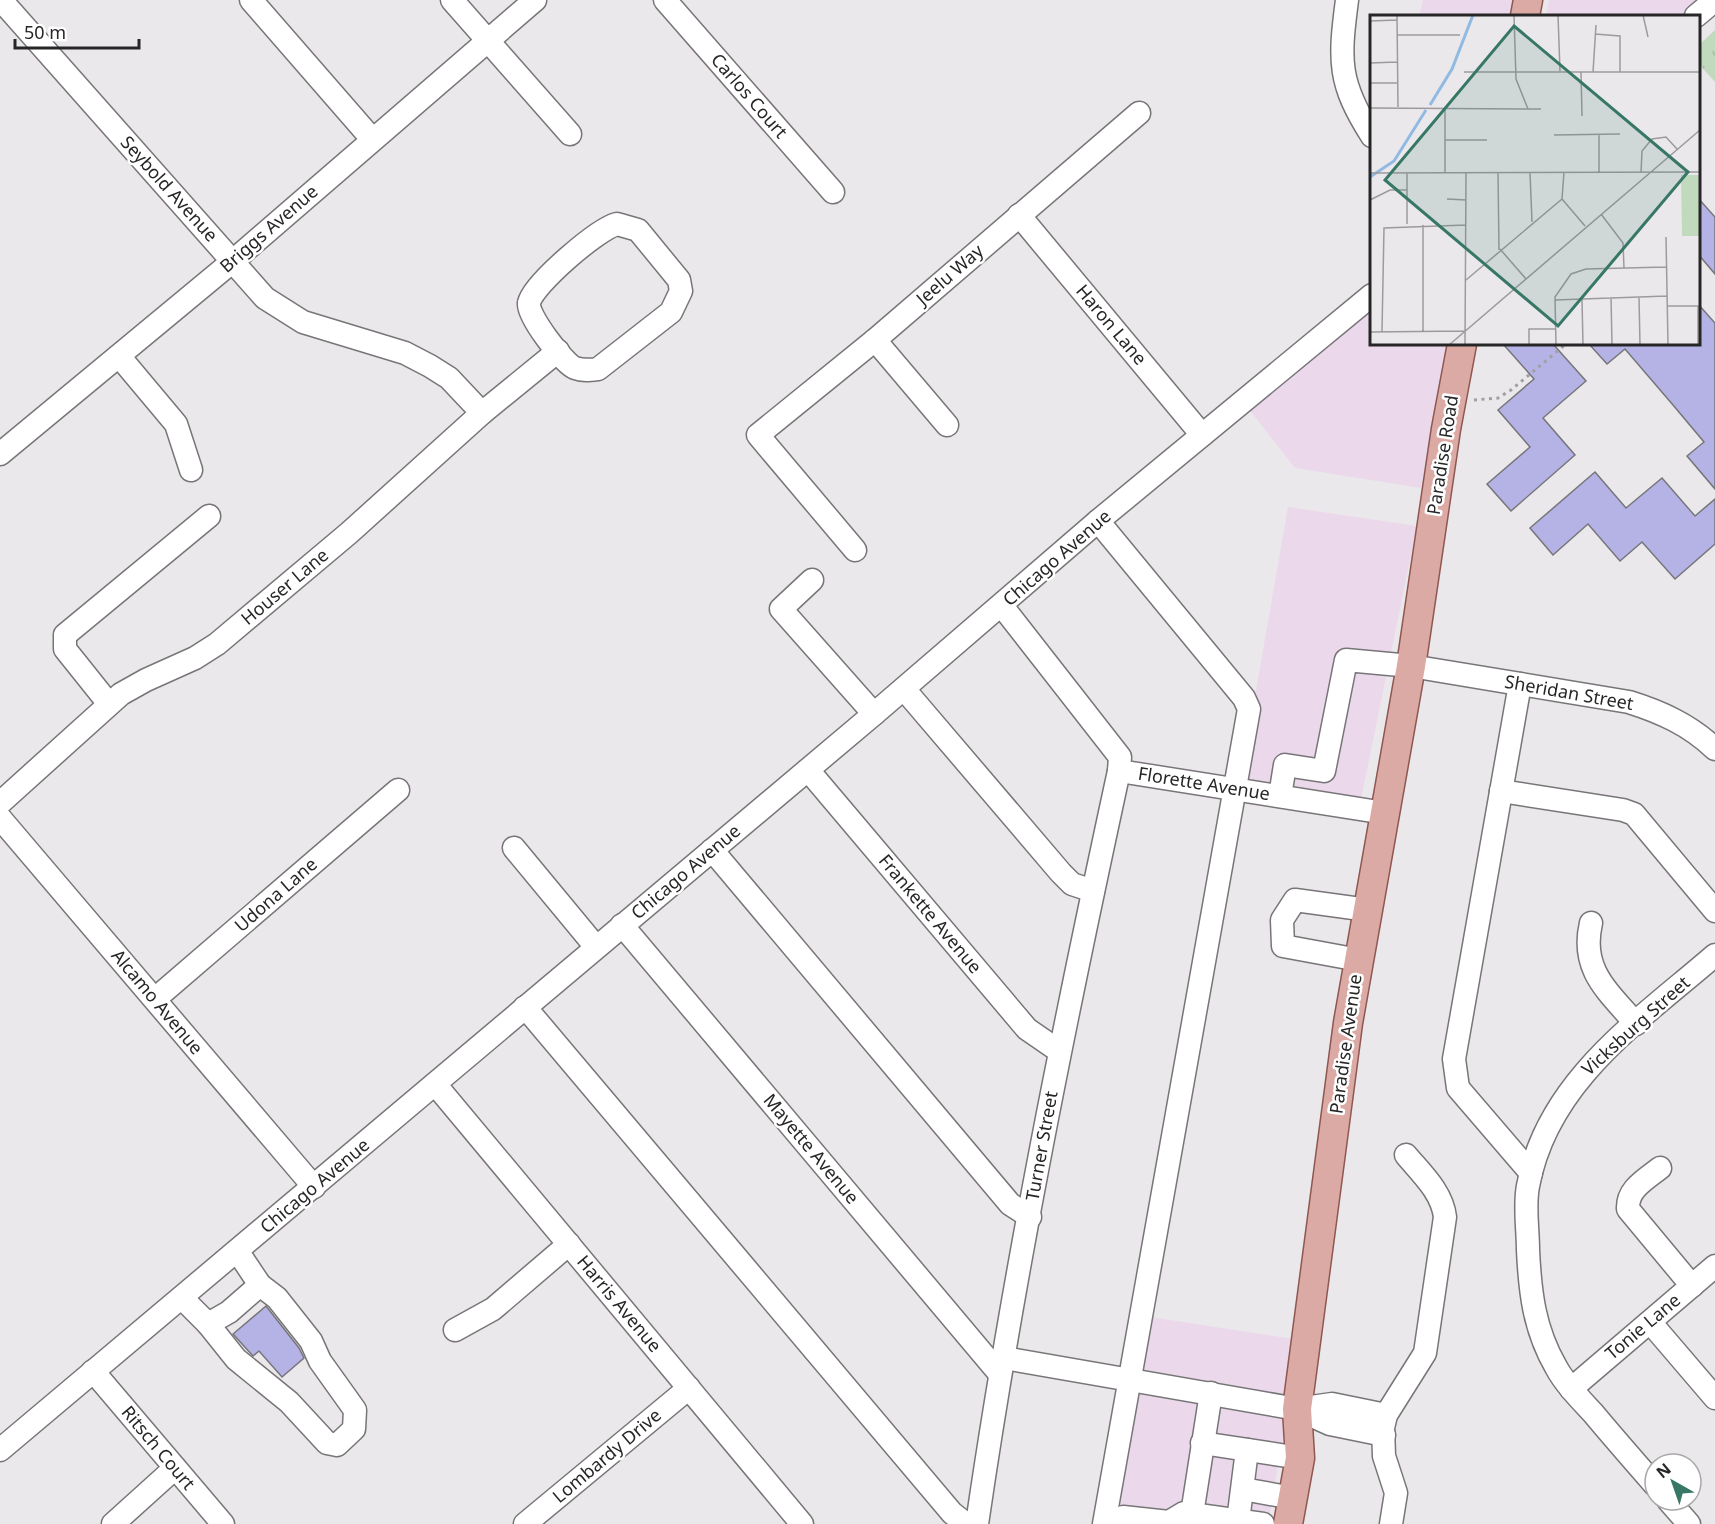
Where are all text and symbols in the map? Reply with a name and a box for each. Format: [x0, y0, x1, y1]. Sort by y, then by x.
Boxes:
scale bar [15, 12, 140, 50]
inset map [1370, 15, 1700, 345]
text: 50 m [24, 20, 66, 44]
street label: Carlos Court [706, 48, 794, 143]
street label: Seybold Avenue [116, 130, 224, 246]
street label: Briggs Avenue [214, 179, 322, 277]
street label: Jeelu Way [909, 238, 989, 311]
street label: Haron Lane [1071, 279, 1152, 370]
street label: Paradise Road [1421, 393, 1463, 516]
street label: Chicago Avenue [997, 504, 1115, 611]
street label: Houser Lane [236, 543, 333, 630]
street label: Sheridan Street [1503, 669, 1636, 715]
street label: Florette Avenue [1137, 761, 1272, 805]
street label: Chicago Avenue [626, 818, 745, 924]
street label: Frankette Avenue [874, 849, 988, 978]
street label: Udona Lane [229, 852, 322, 937]
street label: Alcamo Avenue [107, 944, 209, 1059]
street label: Vicksburg Street [1576, 970, 1695, 1080]
street label: Paradise Avenue [1323, 973, 1367, 1115]
street label: Mayette Avenue [759, 1088, 865, 1208]
street label: Turner Street [1020, 1088, 1063, 1203]
street label: Chicago Avenue [255, 1132, 374, 1238]
street label: Harris Avenue [572, 1250, 667, 1357]
street label: Tonie Lane [1600, 1288, 1685, 1365]
street label: Ritsch Court [117, 1400, 201, 1495]
street label: Lombardy Drive [547, 1403, 666, 1508]
north arrow [1643, 1452, 1703, 1512]
text: N [1651, 1458, 1675, 1483]

